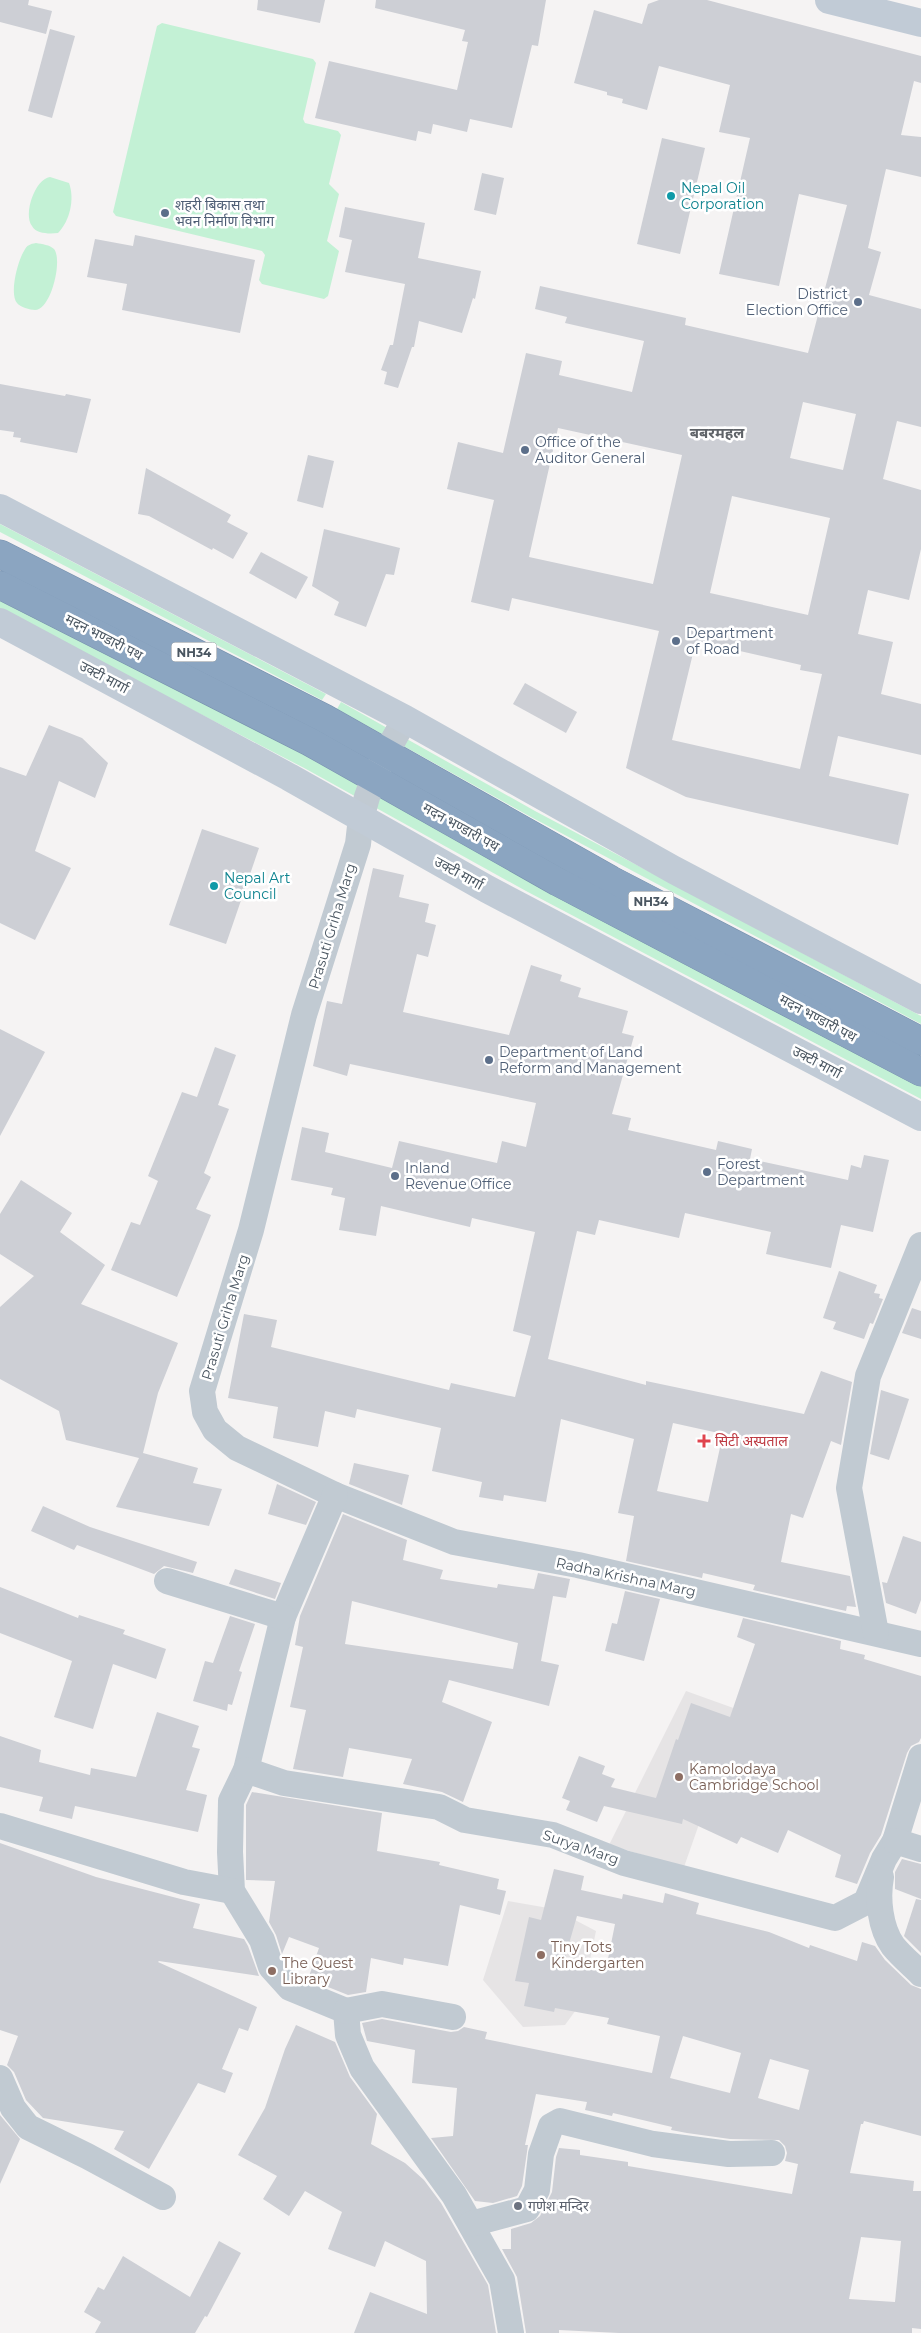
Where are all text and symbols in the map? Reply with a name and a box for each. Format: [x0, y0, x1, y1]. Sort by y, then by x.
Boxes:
place label: Nepal Oil Corporation [681, 179, 764, 213]
marker: Nepal Oil Corporation [665, 190, 677, 202]
place label: शहरी बिकास तथा भवन निर्माण विभाग [175, 196, 275, 230]
marker: शहरी बिकास तथा भवन निर्माण विभाग [159, 207, 171, 219]
place label: District Election Office [746, 285, 848, 319]
marker: District Election Office [852, 296, 864, 308]
district label: बबरमहल [690, 423, 745, 442]
place label: Office of the Auditor General [535, 433, 645, 467]
marker: Office of the Auditor General [519, 444, 531, 456]
street label: मदन भण्डारी पथ [62, 610, 147, 665]
place label: Department of Road [686, 624, 774, 658]
marker: Department of Road [670, 635, 682, 647]
road number: NH34 [172, 642, 216, 662]
street label: उक्टी मार्गा [76, 657, 133, 698]
street label: मदन भण्डारी पथ [420, 799, 503, 856]
street label: उक्टी मार्गा [431, 852, 487, 894]
street label: Prasuti Griha Marg [304, 861, 360, 991]
place label: Nepal Art Council [224, 869, 291, 903]
marker: Nepal Art Council [208, 880, 220, 892]
road number: NH34 [628, 891, 674, 910]
street label: मदन भण्डारी पथ [776, 990, 861, 1046]
street label: उक्टी मार्गा [789, 1042, 846, 1083]
place label: Department of Land Reform and Management [499, 1043, 682, 1077]
marker: Department of Land Reform and Management [483, 1054, 495, 1066]
place label: Forest Department [717, 1155, 805, 1189]
place label: Inland Revenue Office [405, 1159, 512, 1193]
marker: Forest Department [701, 1166, 713, 1178]
marker: Inland Revenue Office [389, 1170, 401, 1182]
street label: Prasuti Griha Marg [197, 1252, 253, 1382]
place label: सिटी अस्पताल [715, 1432, 788, 1450]
marker: सिटी अस्पताल [697, 1434, 711, 1448]
street label: Radha Krishna Marg [554, 1553, 698, 1601]
place label: Kamolodaya Cambridge School [689, 1760, 819, 1794]
marker: Kamolodaya Cambridge School [673, 1771, 685, 1783]
street label: Surya Marg [541, 1826, 621, 1868]
place label: Tiny Tots Kindergarten [551, 1938, 645, 1972]
marker: Tiny Tots Kindergarten [535, 1949, 547, 1961]
place label: The Quest Library [282, 1954, 354, 1988]
marker: The Quest Library [266, 1965, 278, 1977]
place label: गणेश मन्दिर [528, 2197, 589, 2215]
marker: गणेश मन्दिर [512, 2200, 524, 2212]

